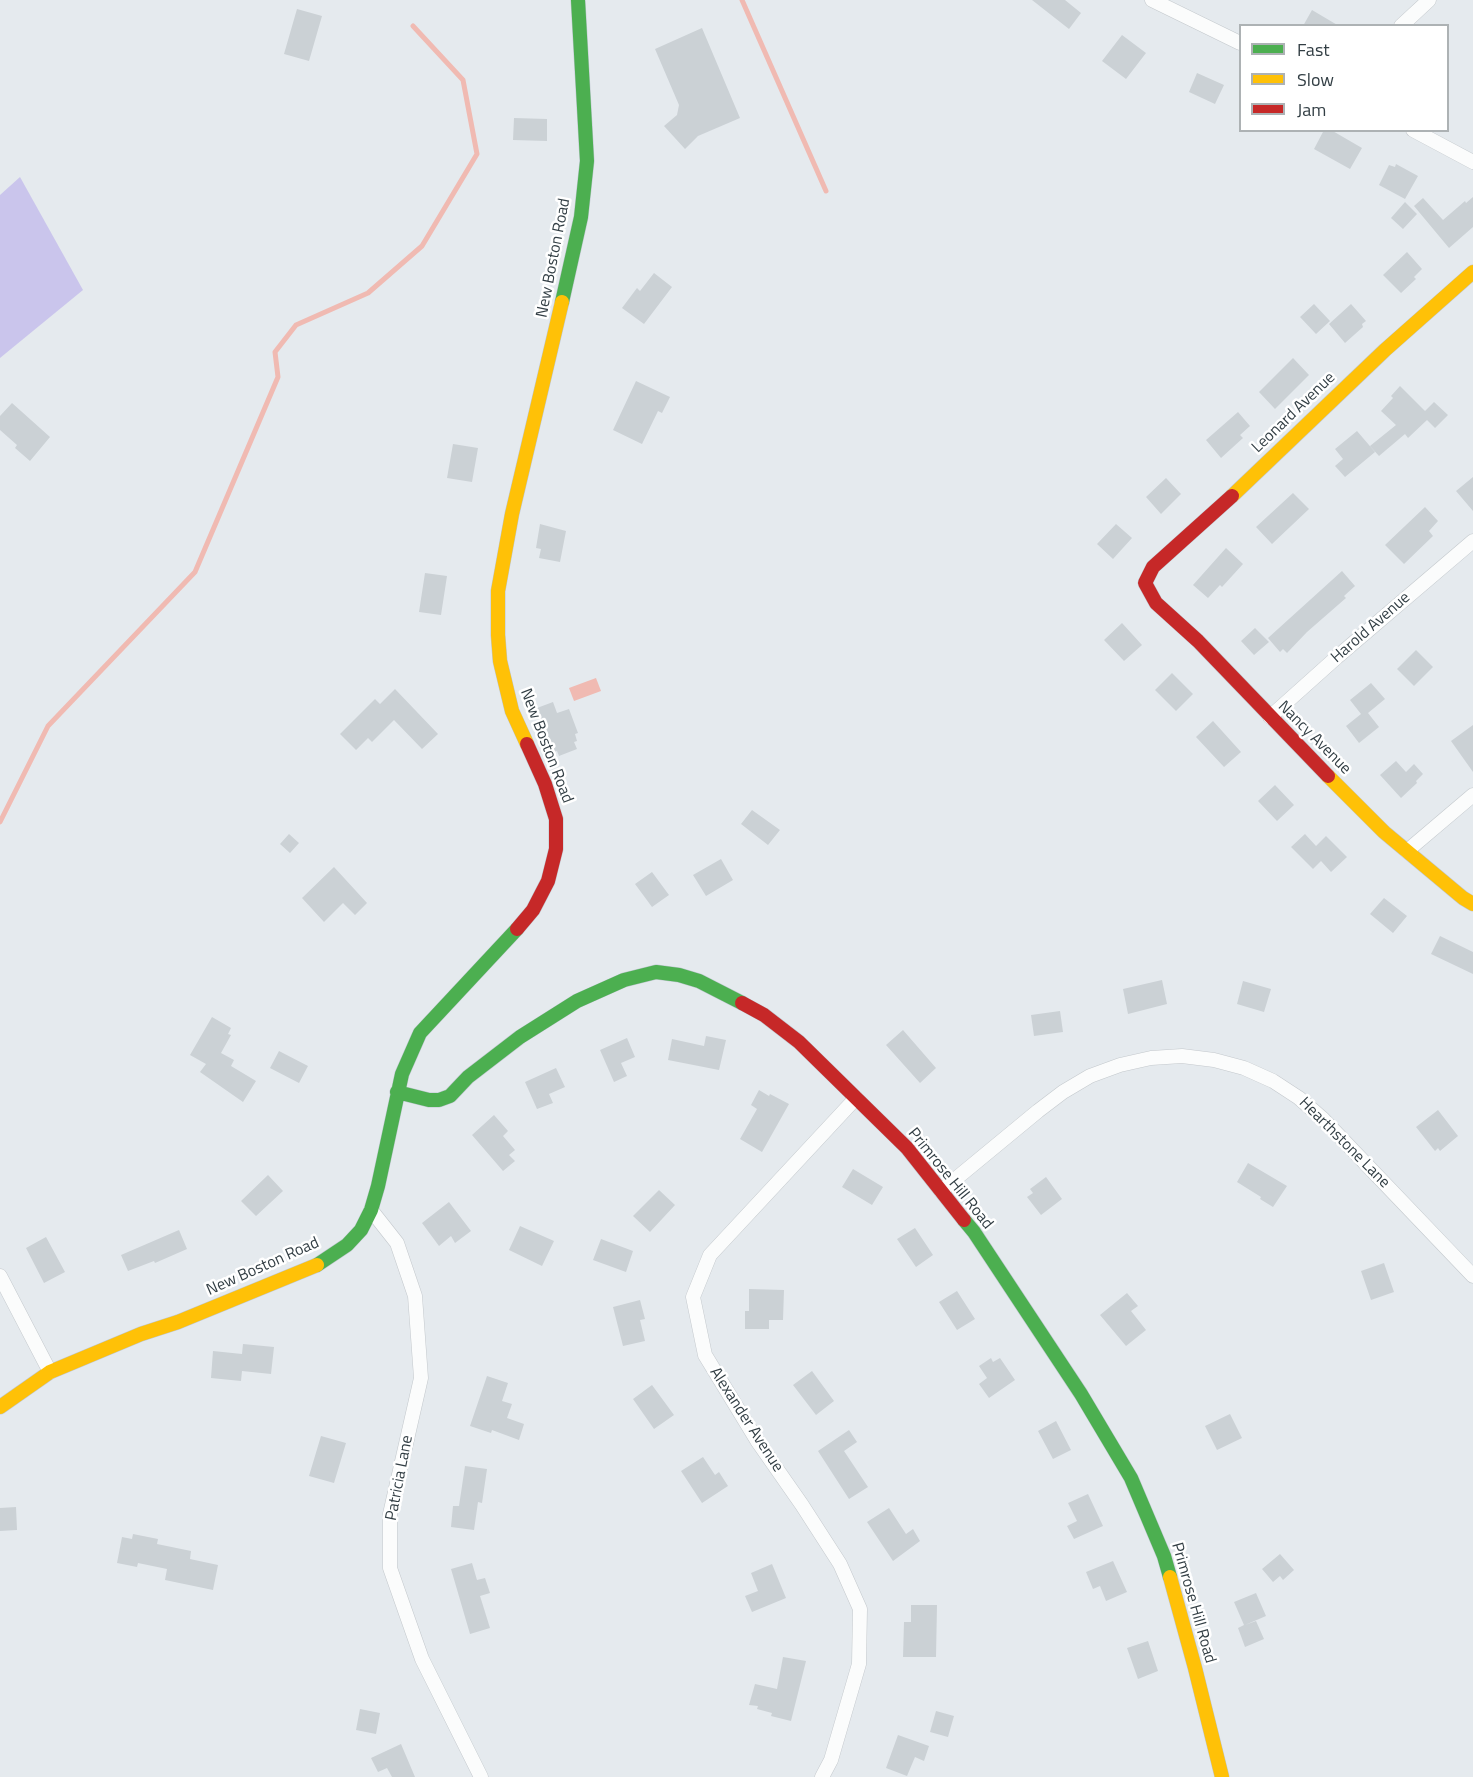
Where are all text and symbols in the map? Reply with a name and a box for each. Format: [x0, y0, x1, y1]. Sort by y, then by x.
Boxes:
legend [1239, 24, 1449, 132]
text: Fast [1297, 36, 1330, 63]
text: Slow [1297, 66, 1334, 93]
text: Jam [1297, 96, 1326, 123]
street label: New Boston Road [533, 197, 575, 319]
street label: Leonard Avenue [1248, 369, 1340, 457]
street label: Harold Avenue [1328, 588, 1414, 668]
street label: New Boston Road [515, 686, 577, 806]
street label: Nancy Avenue [1273, 697, 1355, 779]
street label: Hearthstone Lane [1295, 1094, 1393, 1192]
street label: Primrose Hill Road [903, 1125, 997, 1233]
street label: New Boston Road [204, 1234, 322, 1300]
street label: Alexander Avenue [705, 1364, 787, 1476]
street label: Patricia Lane [382, 1434, 418, 1522]
street label: Primrose Hill Road [1167, 1540, 1219, 1666]

